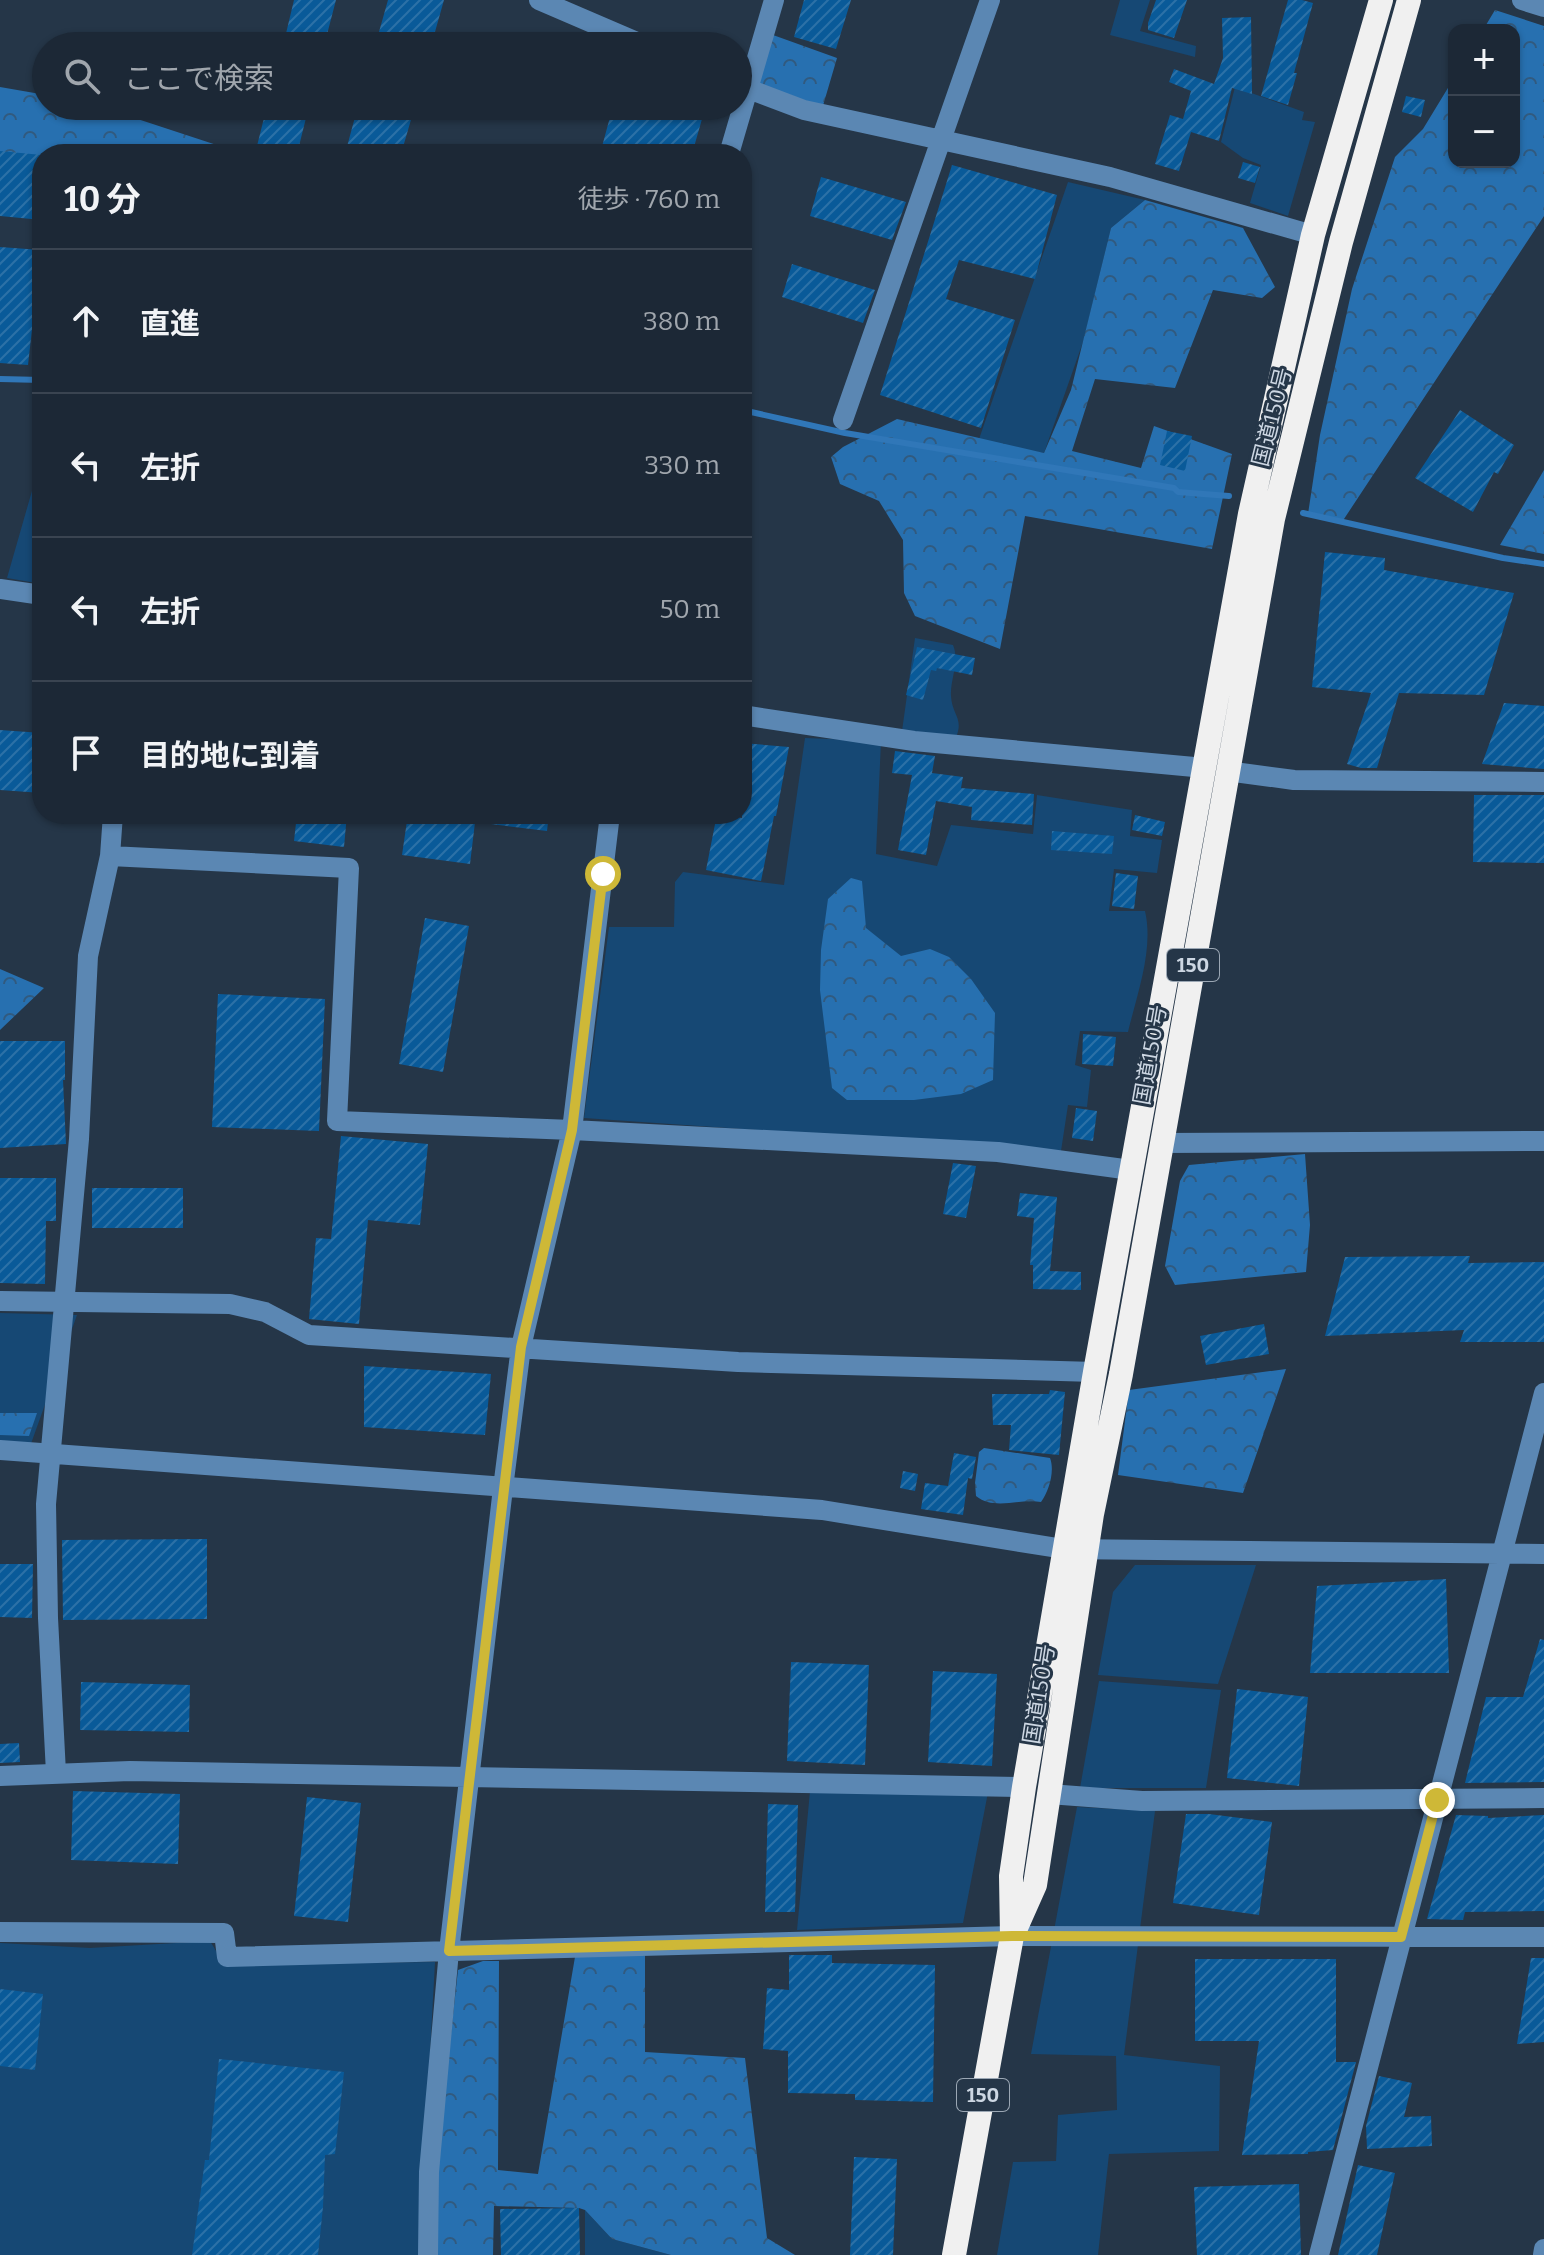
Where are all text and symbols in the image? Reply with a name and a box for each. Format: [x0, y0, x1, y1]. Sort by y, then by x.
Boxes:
map controls [1448, 24, 1520, 168]
button: + [1448, 24, 1520, 96]
search box [32, 32, 752, 120]
icon: search [60, 54, 104, 98]
text: ここで検索 [124, 61, 274, 97]
button: − [1448, 96, 1520, 168]
text: 10 分 [64, 179, 140, 220]
text: 徒歩 · 760 m [577, 184, 720, 215]
icon: ahead [64, 299, 108, 343]
text: 直進 [140, 306, 200, 342]
text: 380 m [643, 306, 720, 337]
street label: 国道150号 [1247, 365, 1297, 469]
icon: left [64, 443, 108, 487]
text: 左折 [140, 450, 200, 486]
text: 330 m [644, 450, 720, 481]
icon: left [64, 587, 108, 631]
text: 左折 [140, 594, 200, 630]
text: 50 m [659, 594, 720, 625]
icon: arrive [64, 731, 108, 775]
text: 目的地に到着 [140, 738, 320, 774]
route start [585, 856, 621, 892]
road number: 150 [1167, 949, 1219, 981]
street label: 国道150号 [1128, 1003, 1172, 1107]
street label: 国道150号 [1018, 1642, 1060, 1746]
route end [1419, 1782, 1455, 1818]
road number: 150 [957, 2079, 1009, 2111]

